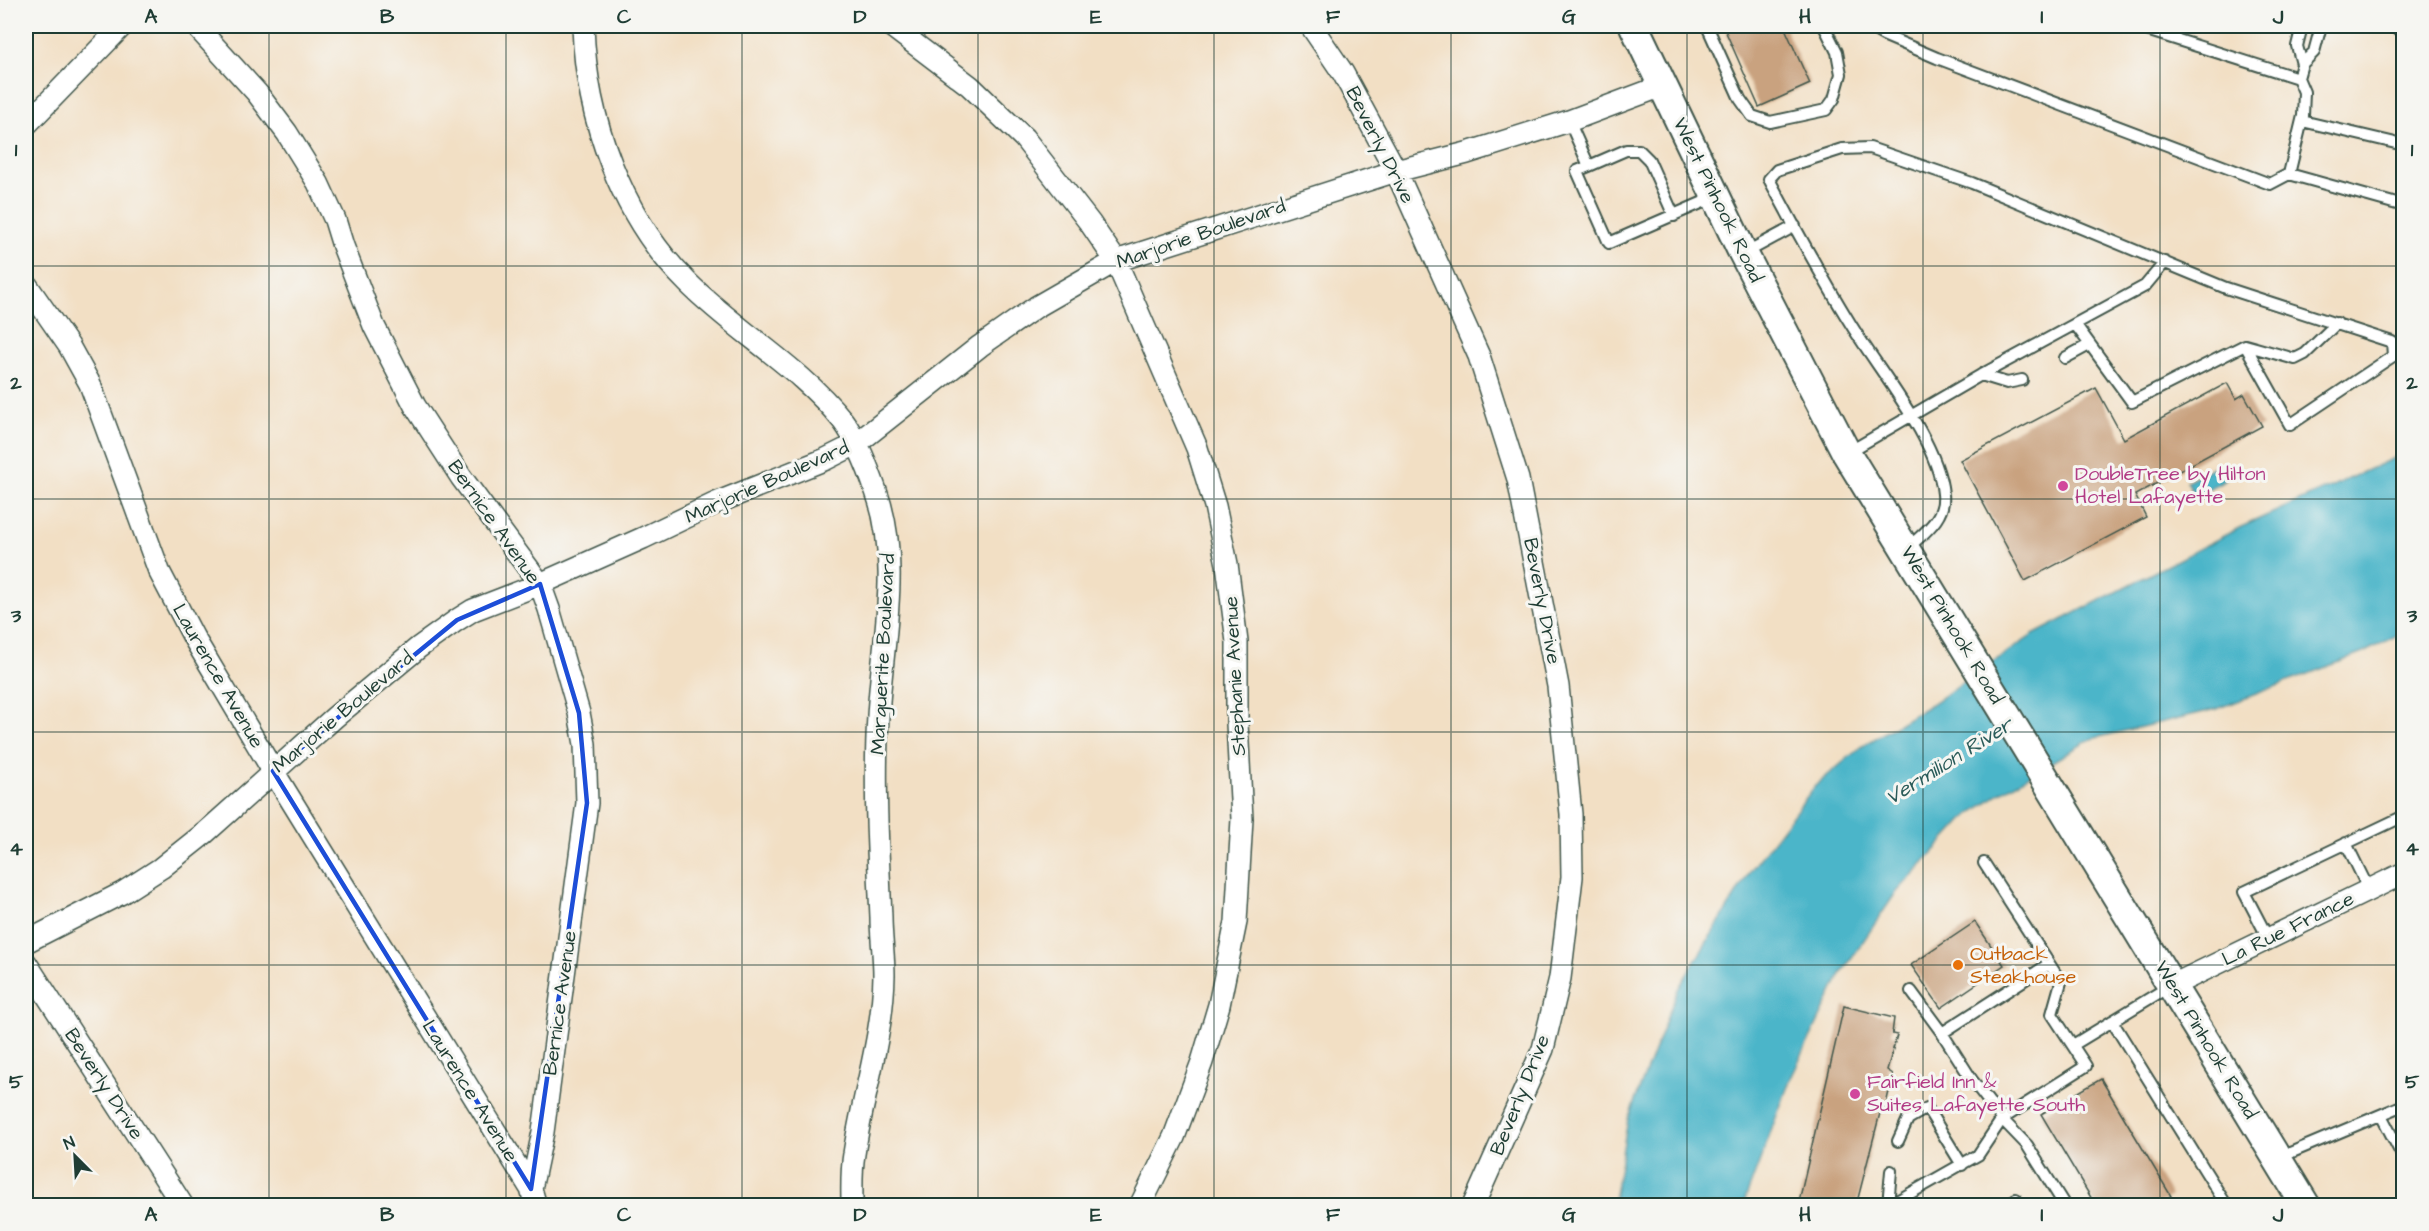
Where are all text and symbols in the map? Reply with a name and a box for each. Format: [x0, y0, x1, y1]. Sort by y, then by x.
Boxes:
text: A [145, 3, 158, 31]
text: B [380, 3, 395, 31]
text: C [617, 3, 632, 31]
text: D [854, 3, 867, 31]
text: E [1090, 3, 1102, 31]
text: F [1326, 3, 1341, 31]
text: G [1562, 3, 1576, 31]
text: H [1799, 3, 1811, 31]
text: I [2040, 3, 2044, 31]
text: J [2272, 3, 2284, 31]
street label: Beverly Drive [1338, 82, 1422, 209]
street label: West Pinhook Road [1666, 113, 1770, 287]
text: 1 [15, 136, 18, 164]
text: 1 [2411, 136, 2414, 164]
street label: Marjorie Boulevard [1113, 192, 1289, 276]
text: 2 [9, 369, 22, 397]
text: 2 [2405, 369, 2418, 397]
street label: Marjorie Boulevard [681, 433, 853, 531]
street label: Bernice Avenue [441, 454, 547, 590]
place label: DoubleTree by Hilton Hotel Lafayette [2075, 460, 2266, 512]
marker: DoubleTree by Hilton Hotel Lafayette [2056, 479, 2070, 493]
street label: Beverly Drive [1515, 536, 1568, 667]
street label: West Pinhook Road [1894, 541, 2010, 709]
street label: Marguerite Boulevard [864, 553, 903, 755]
street label: Stephanie Avenue [1217, 595, 1253, 757]
street label: Laurence Avenue [165, 599, 271, 754]
text: 3 [10, 602, 22, 630]
text: 3 [2406, 602, 2418, 630]
street label: Marjorie Boulevard [266, 644, 420, 780]
water label: Vermilion River [1880, 709, 2020, 812]
text: 4 [9, 835, 23, 863]
text: 4 [2405, 835, 2419, 863]
street label: La Rue France [2217, 885, 2359, 973]
street label: Bernice Avenue [536, 929, 584, 1077]
place label: Outback Steakhouse [1970, 940, 2077, 991]
street label: West Pinhook Road [2148, 956, 2264, 1124]
marker: Outback Steakhouse [1951, 958, 1965, 972]
street label: Laurence Avenue [415, 1015, 525, 1167]
street label: Beverly Drive [57, 1023, 151, 1146]
street label: Beverly Drive [1483, 1030, 1558, 1160]
text: 5 [9, 1068, 24, 1096]
place label: Fairfield Inn & Suites Lafayette South [1867, 1068, 2085, 1120]
text: 5 [2405, 1068, 2420, 1096]
marker: Fairfield Inn & Suites Lafayette South [1848, 1087, 1862, 1101]
north arrow [45, 1126, 105, 1186]
text: N [60, 1131, 78, 1155]
text: A [145, 1201, 158, 1229]
text: B [380, 1201, 395, 1229]
text: C [617, 1201, 632, 1229]
text: D [854, 1201, 867, 1229]
text: E [1090, 1201, 1102, 1229]
text: F [1326, 1201, 1341, 1229]
text: G [1562, 1201, 1576, 1229]
text: H [1799, 1201, 1811, 1229]
text: I [2040, 1201, 2044, 1229]
text: J [2272, 1201, 2284, 1229]

